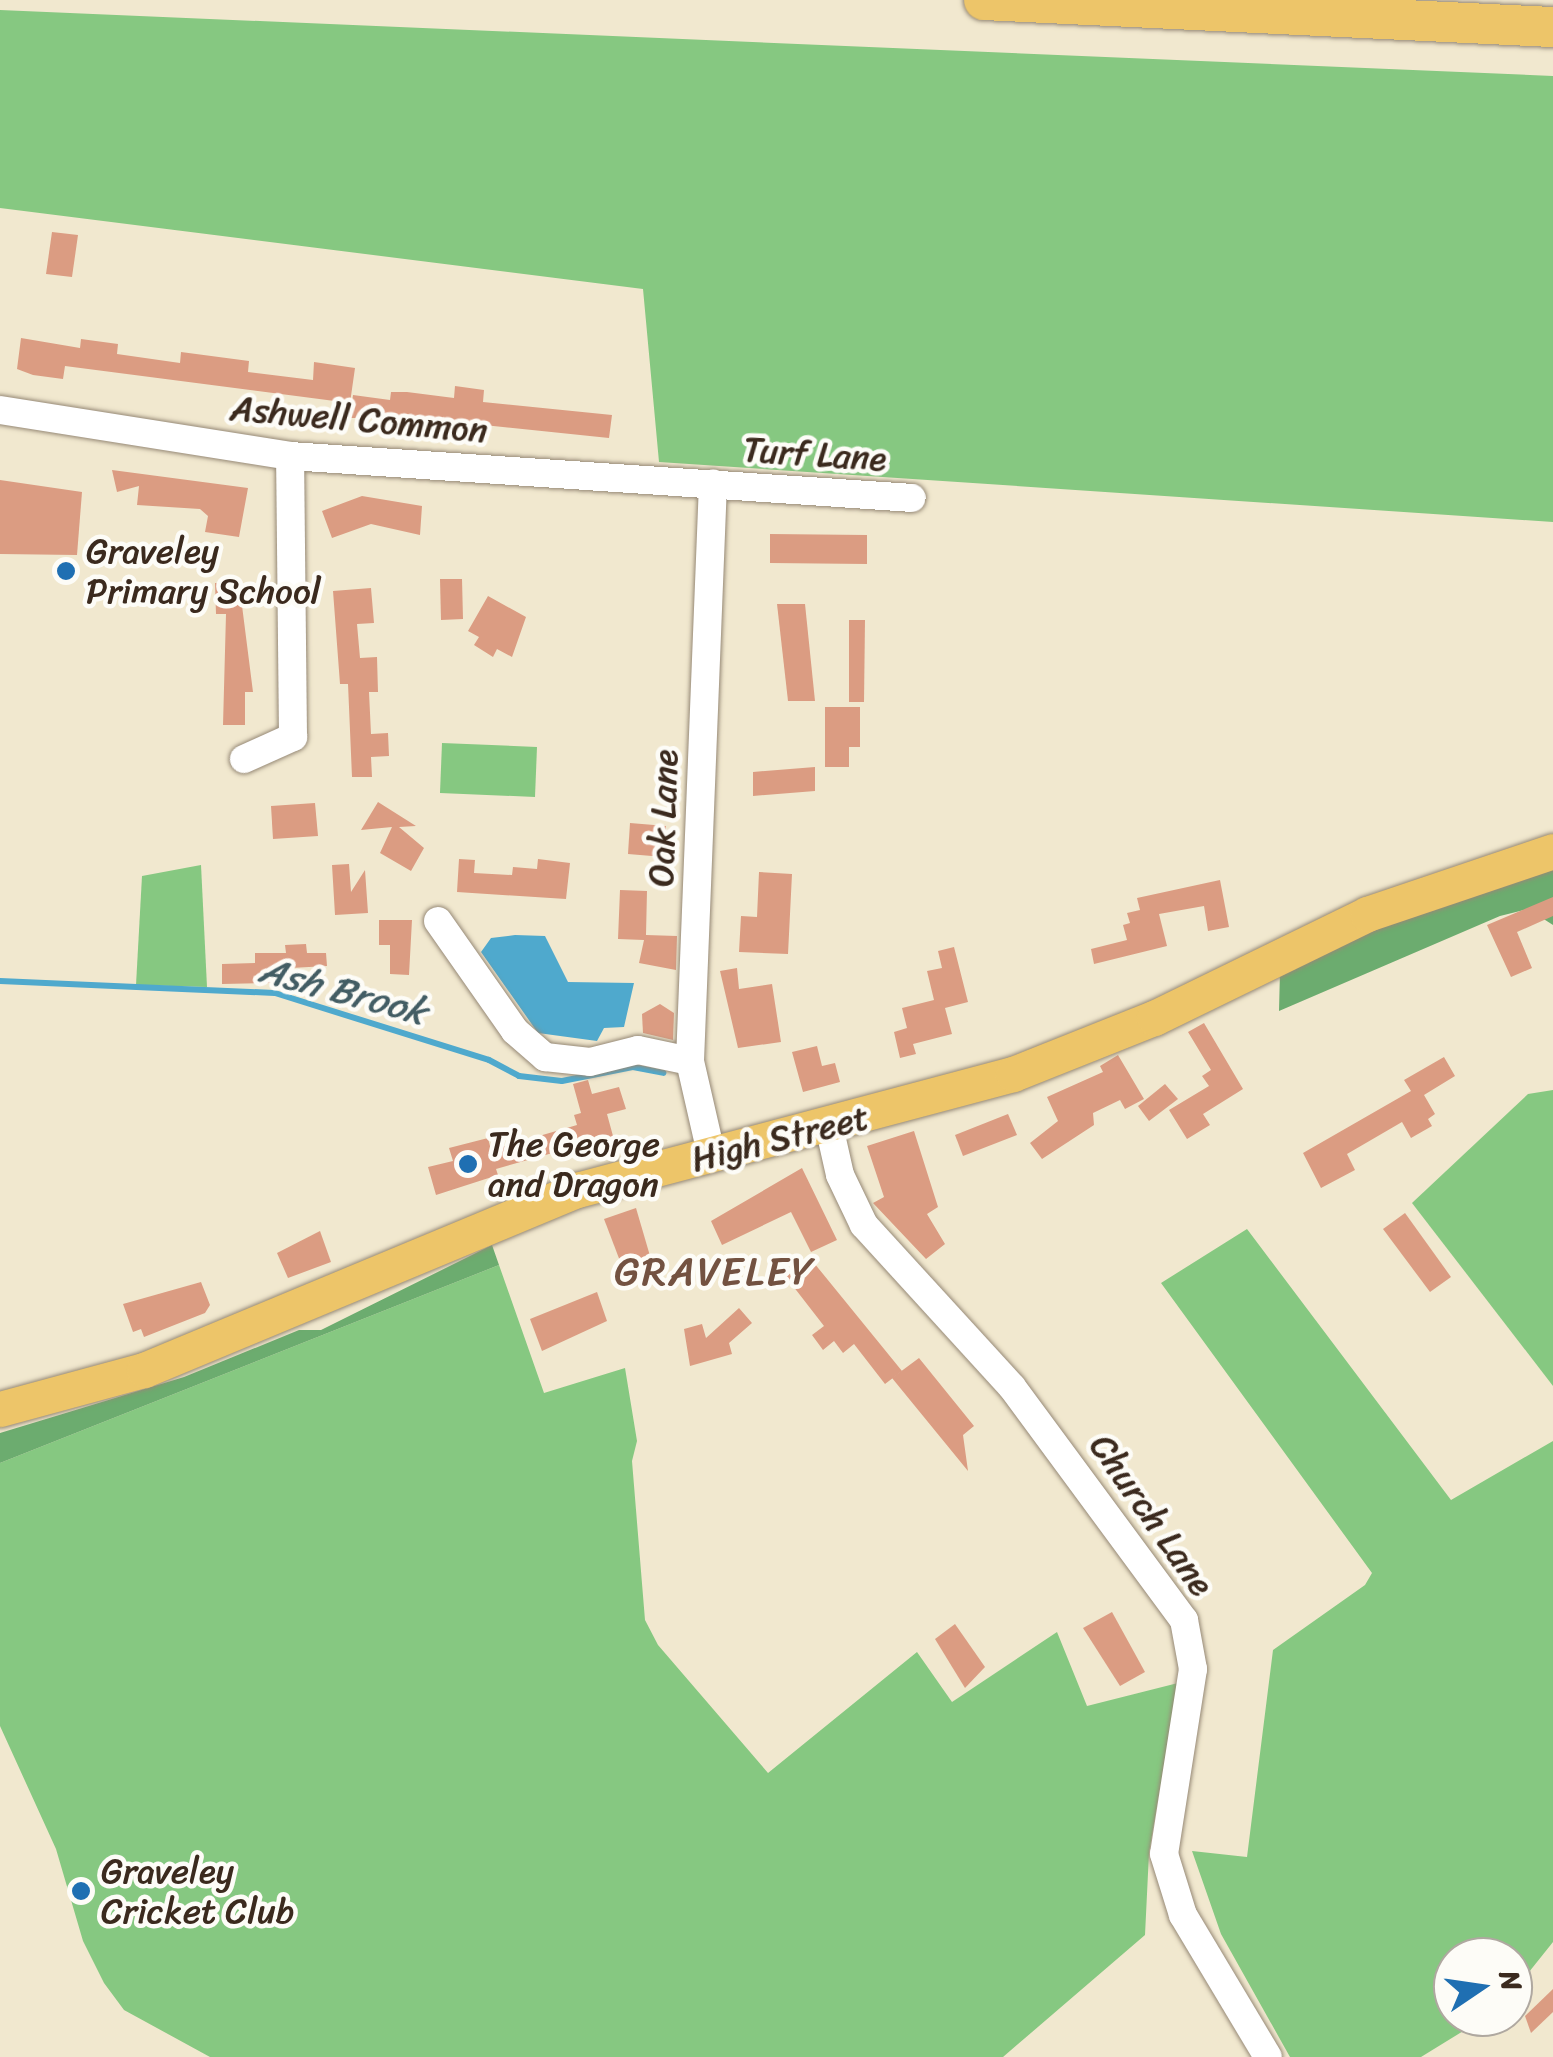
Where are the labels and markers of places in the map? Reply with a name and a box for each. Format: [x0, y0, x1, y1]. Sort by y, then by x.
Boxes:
place label: Graveley Primary School [86, 530, 321, 612]
marker: Graveley Primary School [55, 560, 77, 582]
place label: The George and Dragon [488, 1123, 659, 1205]
marker: The George and Dragon [457, 1153, 479, 1175]
place label: Graveley Cricket Club [101, 1850, 295, 1932]
marker: Graveley Cricket Club [70, 1880, 92, 1902]

